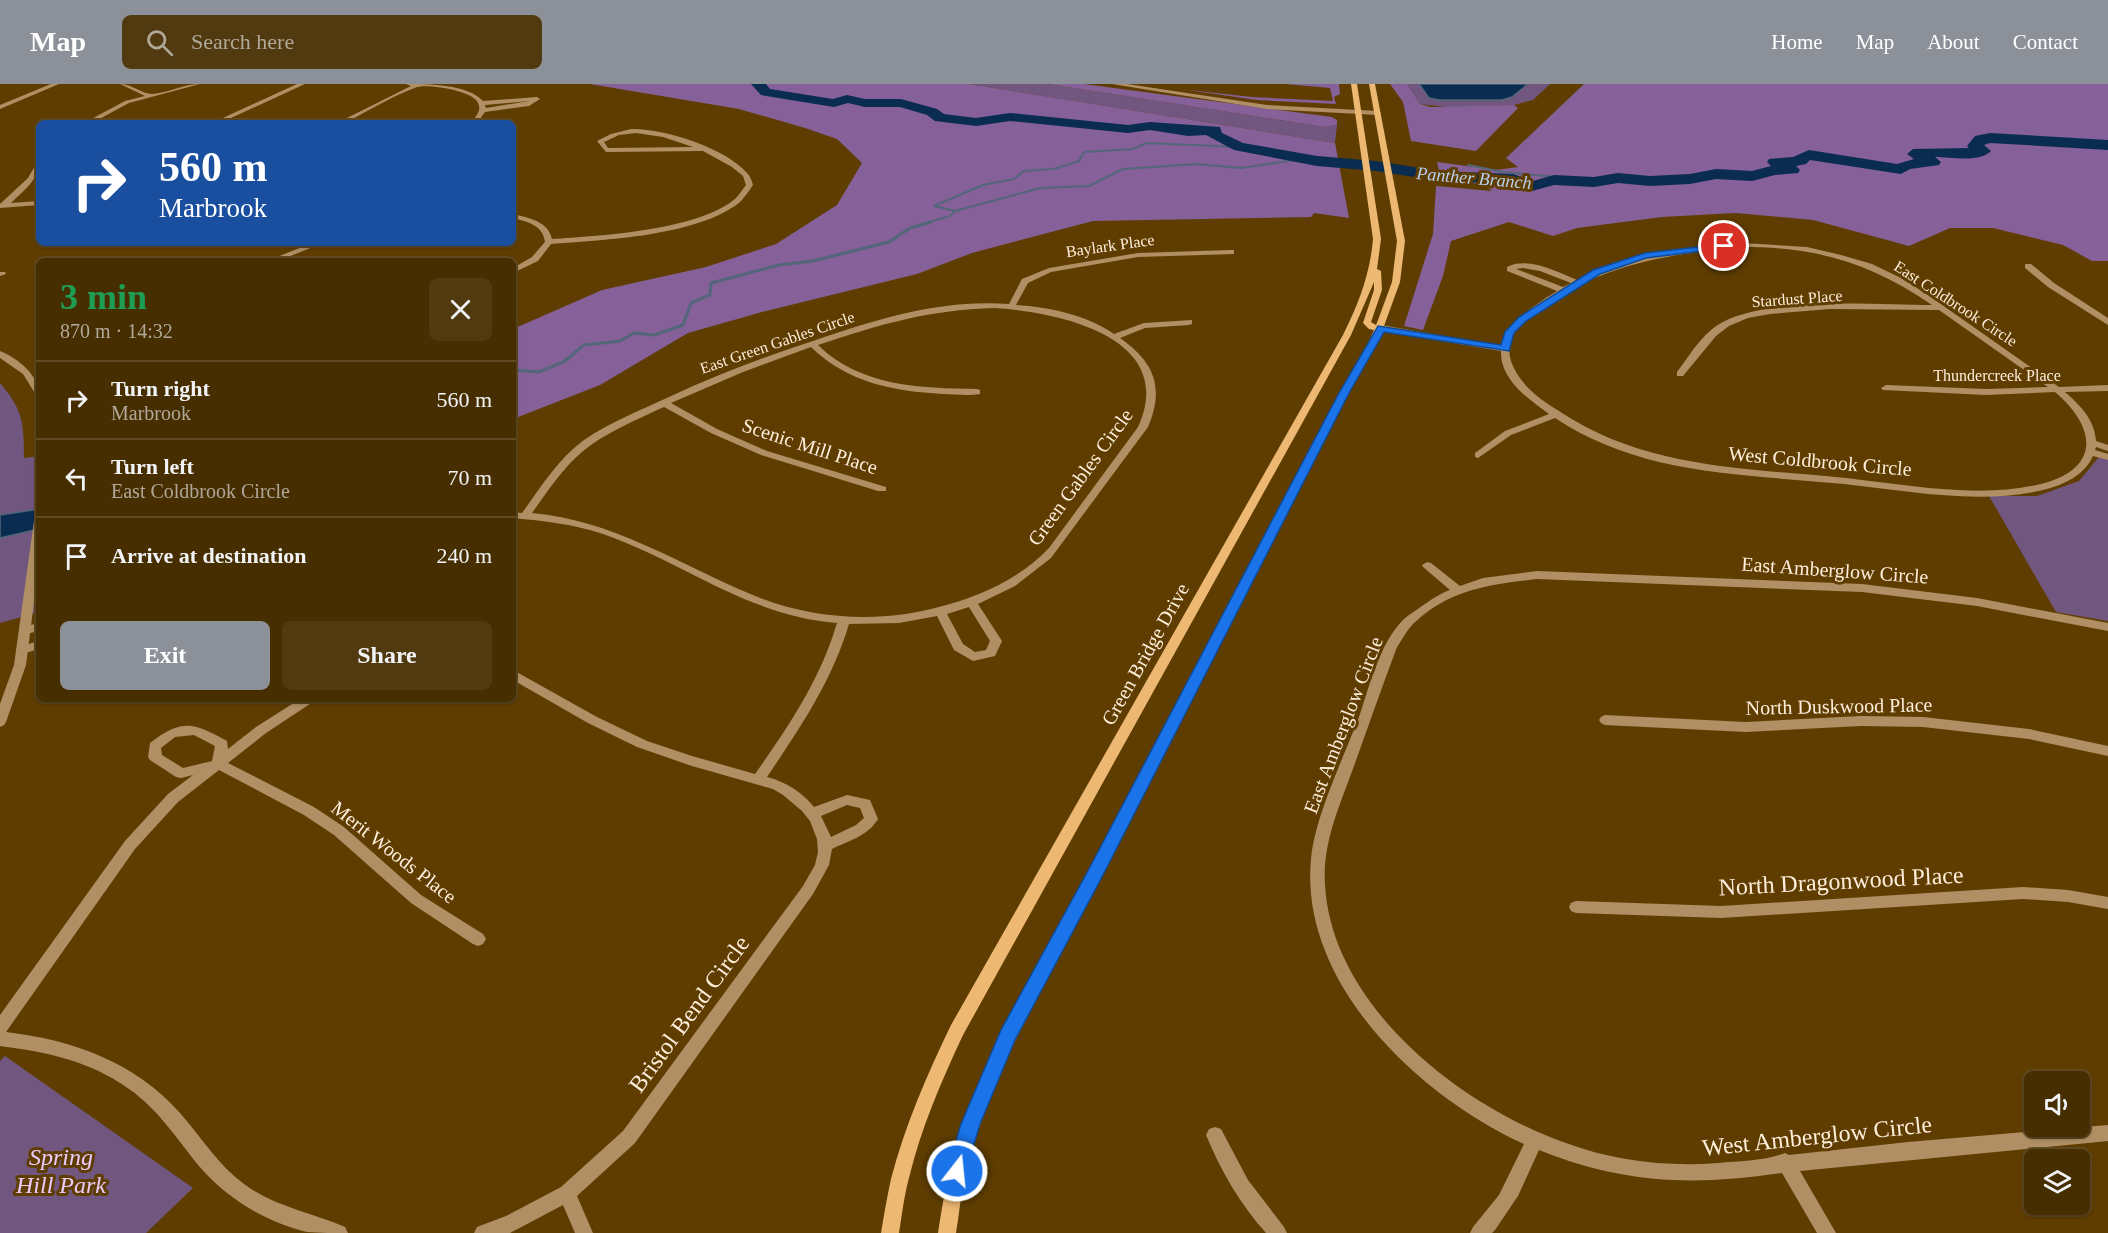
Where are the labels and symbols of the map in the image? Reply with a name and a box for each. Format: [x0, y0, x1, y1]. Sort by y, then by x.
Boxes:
water label: Panther Branch [1415, 163, 1532, 193]
pin [1698, 220, 1749, 271]
street label: Baylark Place [1065, 231, 1156, 261]
street label: East Coldbrook Circle [1891, 257, 2020, 350]
street label: Stardust Place [1751, 287, 1843, 310]
street label: East Green Gables Circle [698, 308, 857, 377]
street label: Thundercreek Place [1933, 367, 2061, 384]
street label: Green Gables Circle [1023, 404, 1137, 550]
street label: Scenic Mill Place [740, 414, 881, 478]
street label: West Coldbrook Circle [1727, 442, 1913, 480]
street label: East Amberglow Circle [1741, 552, 1929, 589]
street label: Green Bridge Drive [1097, 579, 1194, 729]
street label: East Amberglow Circle [1299, 633, 1388, 817]
street label: North Duskwood Place [1746, 693, 1933, 719]
street label: Merit Woods Place [327, 796, 461, 908]
street label: North Dragonwood Place [1718, 862, 1964, 900]
street label: Bristol Bend Circle [624, 931, 754, 1097]
street label: West Amberglow Circle [1701, 1111, 1933, 1161]
position arrow [925, 1139, 989, 1203]
park label: Spring Hill Park [15, 1144, 106, 1198]

